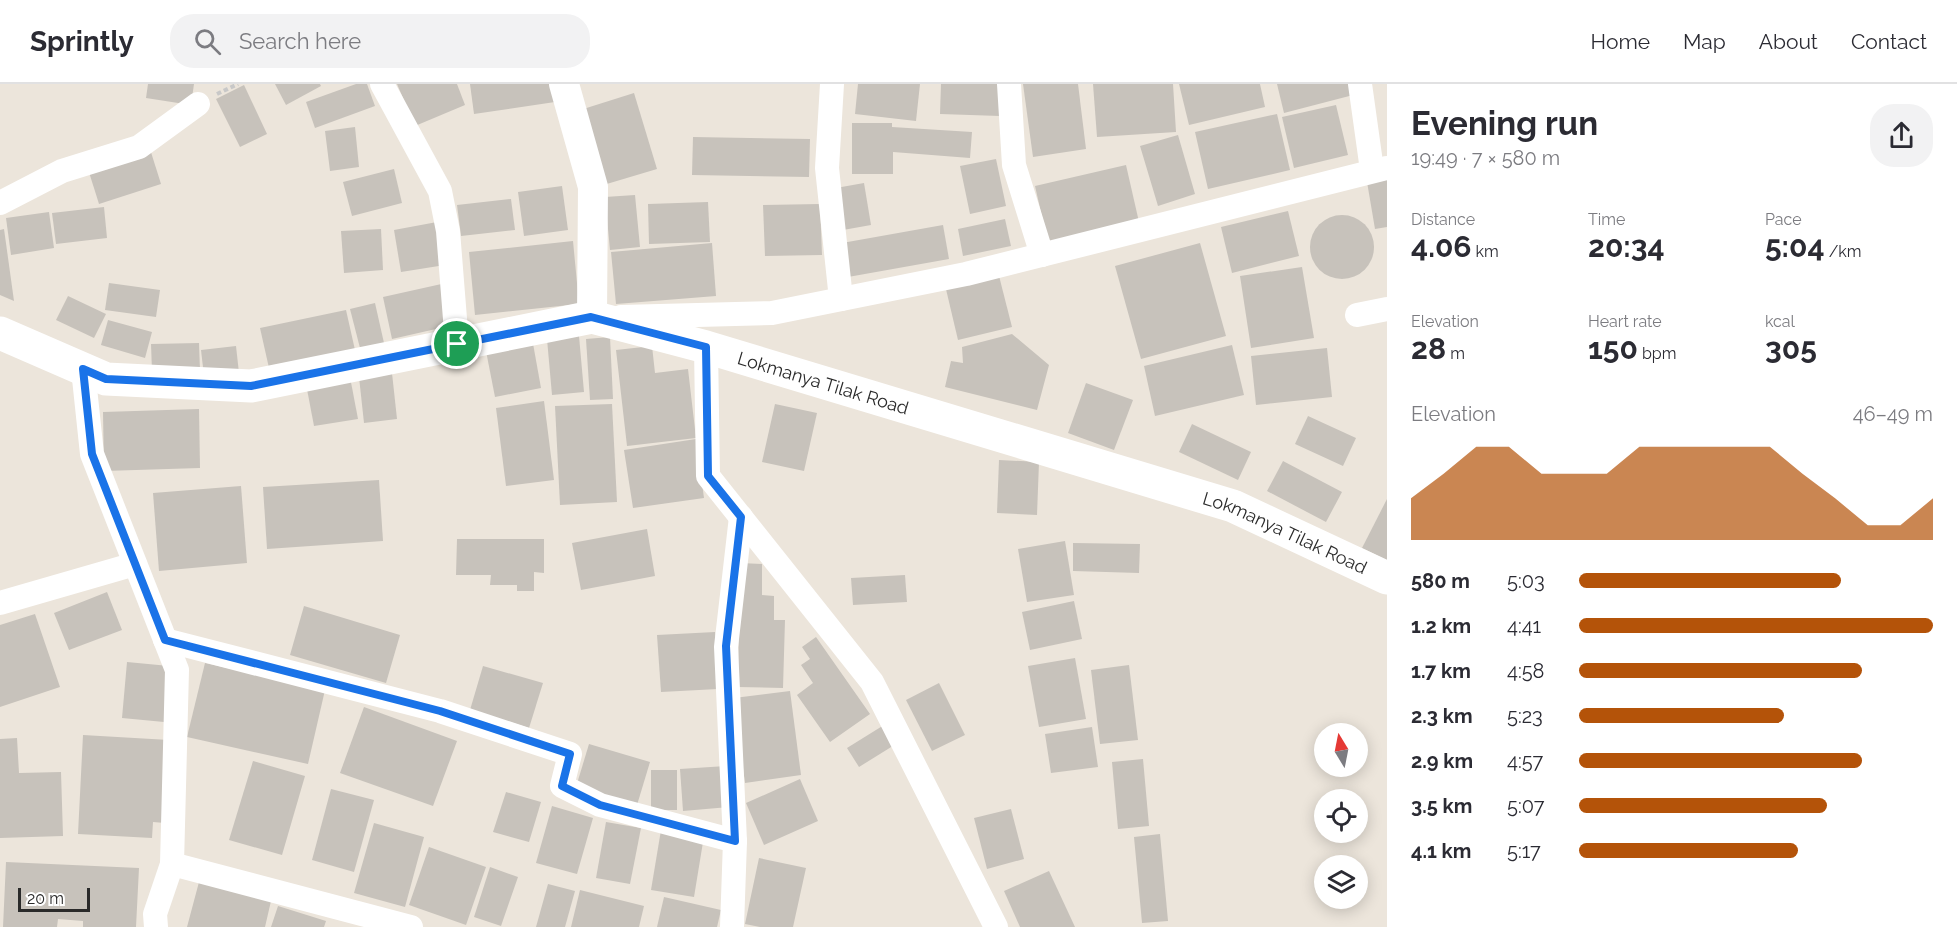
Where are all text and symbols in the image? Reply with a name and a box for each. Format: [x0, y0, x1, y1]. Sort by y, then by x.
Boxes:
search box [170, 14, 590, 68]
text: Sprintly [30, 25, 134, 58]
icon: search [191, 25, 224, 58]
text: Search here [239, 28, 361, 54]
text: Home [1591, 29, 1650, 54]
text: Map [1683, 29, 1726, 54]
text: About [1759, 29, 1818, 54]
text: Contact [1851, 29, 1927, 54]
text: Evening run [1411, 104, 1598, 143]
button: share [1870, 104, 1933, 167]
text: 19:49 · 7 × 580 m [1411, 146, 1560, 170]
text: Distance [1411, 210, 1475, 229]
text: Time [1588, 210, 1625, 229]
text: Pace [1765, 210, 1802, 229]
text: 4.06 [1411, 229, 1472, 264]
text: 20:34 [1588, 229, 1665, 264]
text: 5:04 [1765, 229, 1825, 264]
text: km [1472, 242, 1499, 261]
text: /km [1825, 242, 1862, 261]
text: Elevation [1411, 312, 1479, 331]
text: Heart rate [1588, 312, 1662, 331]
text: kcal [1765, 312, 1795, 331]
pin [431, 318, 482, 369]
icon: arrive [440, 327, 473, 360]
text: 28 [1411, 331, 1446, 366]
text: 150 [1588, 331, 1638, 366]
text: 305 [1765, 331, 1817, 366]
text: m [1446, 344, 1465, 363]
text: bpm [1638, 344, 1676, 363]
street label: Lokmanya Tilak Road [735, 347, 911, 418]
text: Elevation [1411, 402, 1496, 426]
text: 46–49 m [1853, 402, 1933, 426]
street label: Lokmanya Tilak Road [1200, 487, 1370, 578]
text: 580 m [1411, 569, 1470, 593]
text: 5:03 [1507, 569, 1545, 593]
text: 1.2 km [1411, 614, 1471, 638]
text: 4:41 [1507, 614, 1541, 638]
text: 1.7 km [1411, 659, 1471, 683]
text: 4:58 [1507, 659, 1544, 683]
text: 2.3 km [1411, 704, 1473, 728]
text: 5:23 [1507, 704, 1543, 728]
north arrow [1314, 723, 1368, 777]
map controls [1314, 723, 1368, 909]
text: 2.9 km [1411, 749, 1473, 773]
text: 4:57 [1507, 749, 1543, 773]
button: locate [1314, 789, 1368, 843]
text: 3.5 km [1411, 794, 1472, 818]
text: 5:07 [1507, 794, 1544, 818]
text: 4.1 km [1411, 839, 1471, 863]
text: 5:17 [1507, 839, 1541, 863]
button: layers [1314, 855, 1368, 909]
scale bar [18, 885, 90, 912]
text: 20 m [27, 889, 64, 908]

